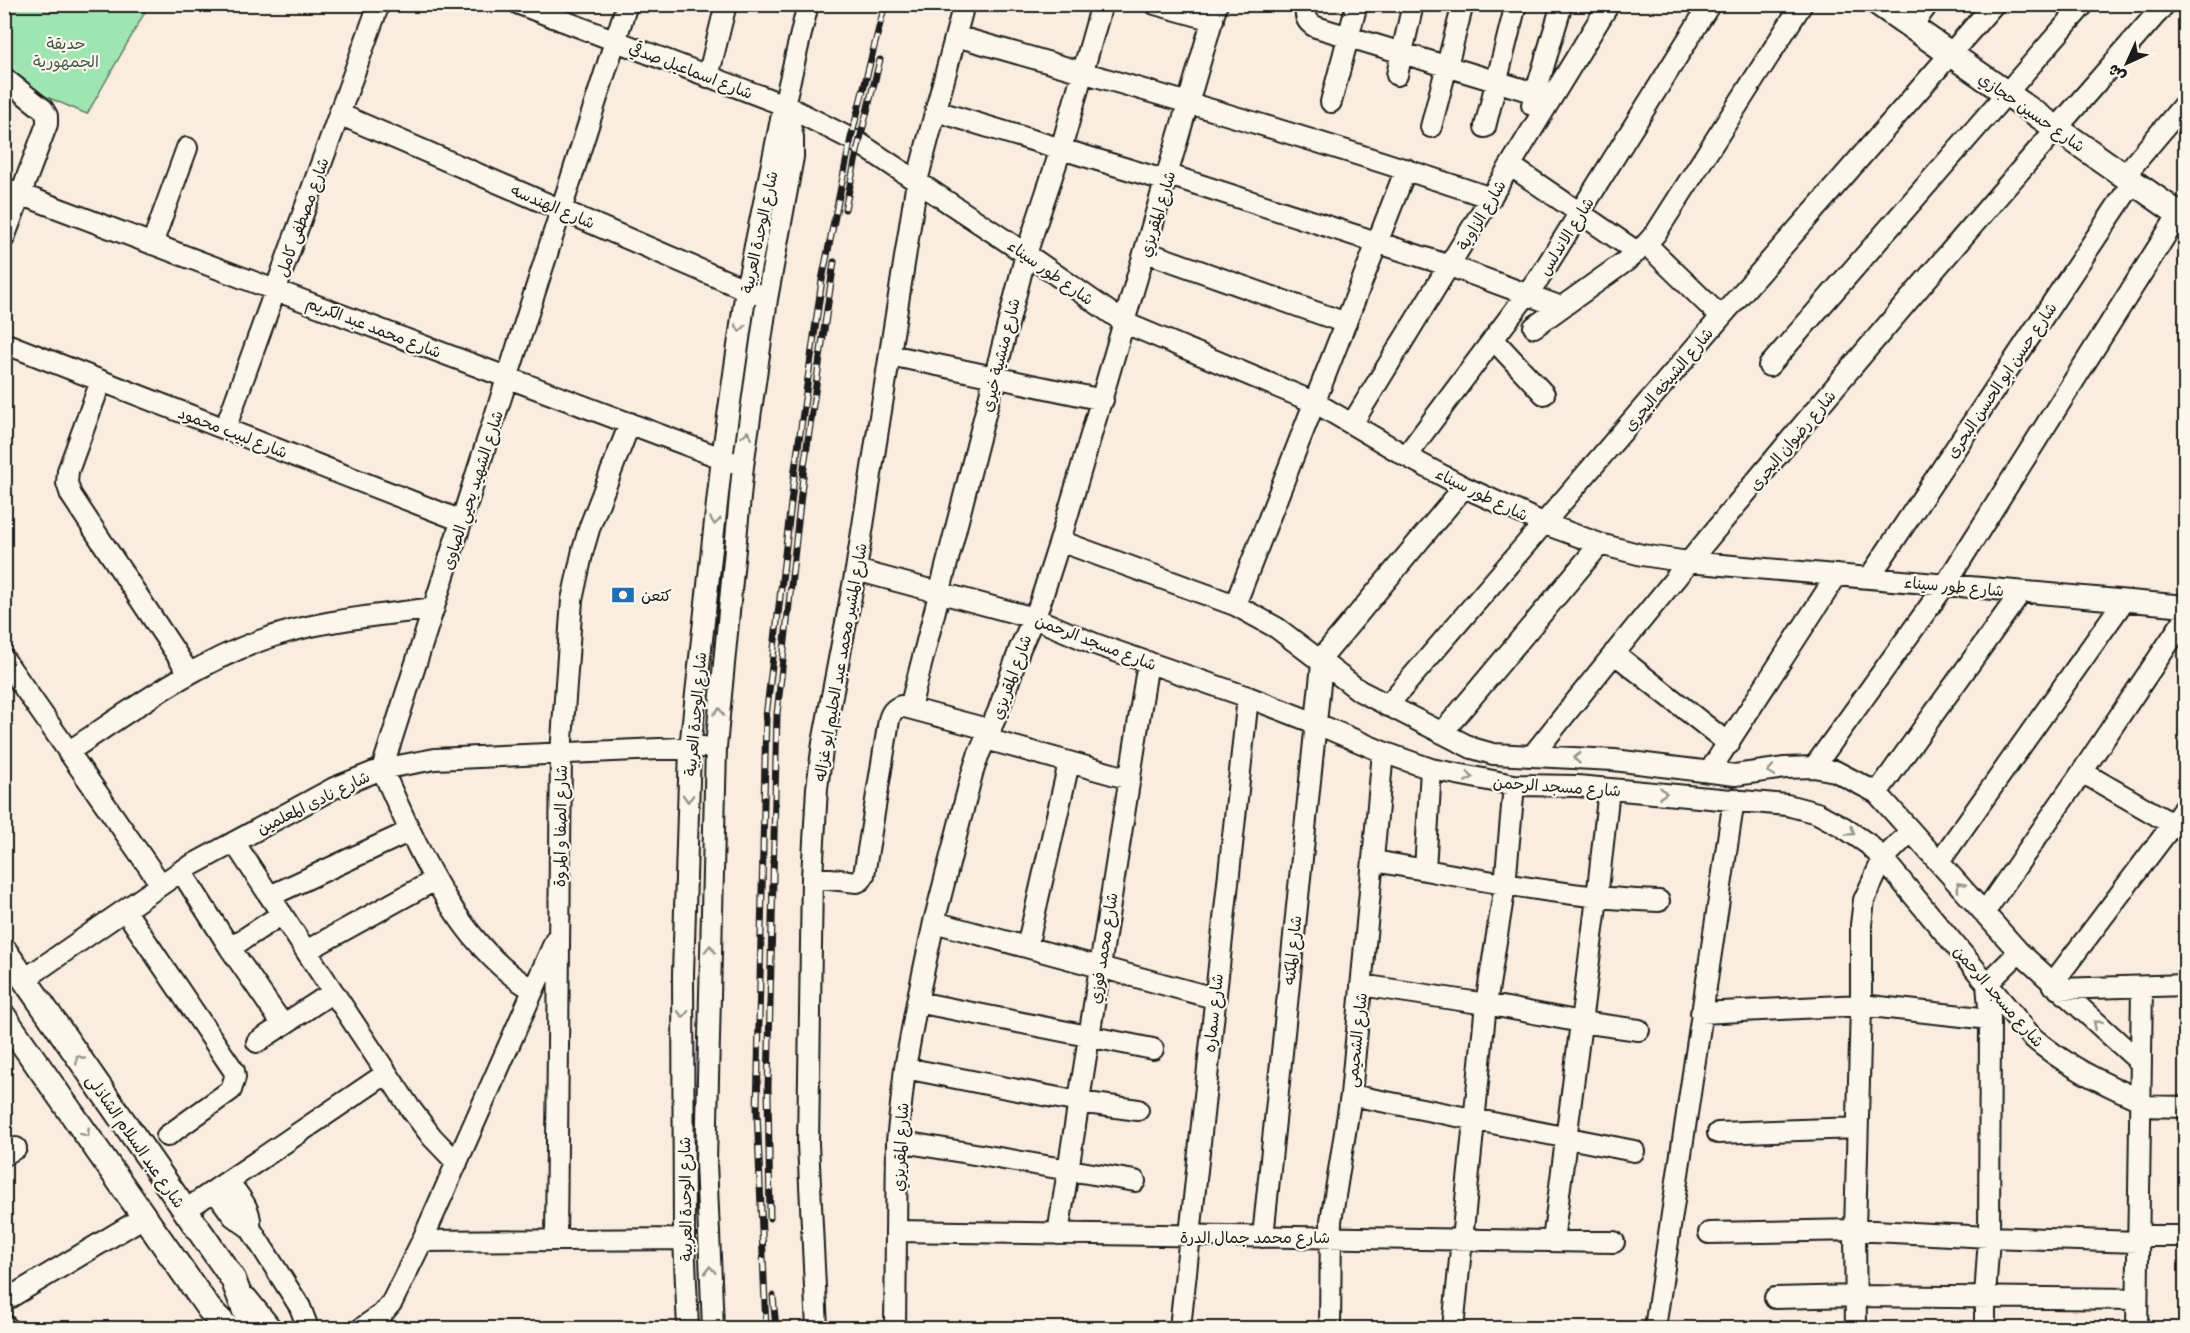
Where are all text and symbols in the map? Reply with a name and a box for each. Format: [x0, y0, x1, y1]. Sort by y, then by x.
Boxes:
north arrow [2097, 33, 2157, 93]
park label: حديقة الجمهورية [33, 34, 99, 72]
street label: شارع اسماعيل صدقي [626, 37, 756, 105]
text: ش [2104, 60, 2130, 86]
street label: شارع حسين حجازي [1974, 69, 2088, 158]
street label: شارع مصطفى كامل [272, 155, 335, 280]
street label: شارع الوحدة العربية [737, 169, 784, 295]
street label: شارع المقريزي [1135, 169, 1181, 260]
street label: شارع الزاوية [1453, 177, 1512, 255]
street label: شارع الهندسه [507, 180, 598, 235]
street label: شارع الاندلس [1535, 194, 1600, 280]
street label: شارع طور سيناء [1003, 236, 1097, 311]
street label: شارع محمد عبد الكريم [303, 293, 444, 365]
street label: شارع منشية خيرى [977, 296, 1026, 415]
street label: شارع حسن ابو الحسن البحرى [1942, 299, 2062, 463]
one-way arrow [735, 323, 747, 332]
street label: شارع الشيخه البحرى [1620, 324, 1719, 436]
street label: شارع رضوان البحرى [1745, 386, 1841, 495]
street label: شارع لبيب محمود [175, 403, 290, 464]
street label: شارع الشهيد يحيي الصاوى [438, 408, 512, 574]
one-way arrow [741, 430, 753, 439]
street label: شارع طور سيناء [1432, 464, 1531, 527]
one-way arrow [709, 516, 722, 525]
street label: شارع المشير محمد عبد الحليم ابو غزاله [810, 541, 874, 783]
street label: شارع طور سيناء [1903, 573, 2005, 602]
bank icon: كتعن [610, 582, 636, 608]
place label: كتعن [641, 586, 672, 606]
street label: شارع مسجد الرحمن [1032, 611, 1159, 676]
street label: شارع المقريزي [987, 632, 1037, 723]
street label: شارع الوحدة العربية [681, 651, 712, 777]
one-way arrow [712, 708, 725, 717]
one-way arrow [1572, 751, 1581, 764]
one-way arrow [1766, 764, 1776, 777]
street label: شارع الصفا و المروة [550, 765, 573, 887]
street label: شارع نادى المعلمين [254, 767, 374, 840]
one-way arrow [1463, 770, 1473, 783]
street label: شارع مسجد الرحمن [1492, 773, 1622, 802]
one-way arrow [1658, 786, 1667, 799]
one-way arrow [682, 794, 695, 803]
one-way arrow [1844, 825, 1855, 836]
one-way arrow [1956, 882, 1967, 892]
street label: شارع محمد فوزي [1085, 891, 1124, 1005]
street label: شارع المكنه [1279, 914, 1308, 986]
street label: شارع مسجد الرحمن [1948, 942, 2048, 1052]
one-way arrow [704, 945, 716, 954]
street label: شارع سماره [1200, 973, 1229, 1054]
street label: شارع الشحيمى [1342, 992, 1373, 1089]
one-way arrow [677, 1010, 689, 1019]
one-way arrow [2093, 1020, 2104, 1031]
one-way arrow [75, 1054, 86, 1065]
street label: شارع عبد السلام الشاذلى [80, 1071, 189, 1213]
street label: شارع المقريزي [889, 1102, 914, 1192]
one-way arrow [79, 1127, 90, 1138]
street label: شارع الوحدة العربية [675, 1137, 698, 1261]
street label: شارع محمد جمال الدرة [1180, 1228, 1330, 1249]
one-way arrow [704, 1266, 717, 1275]

